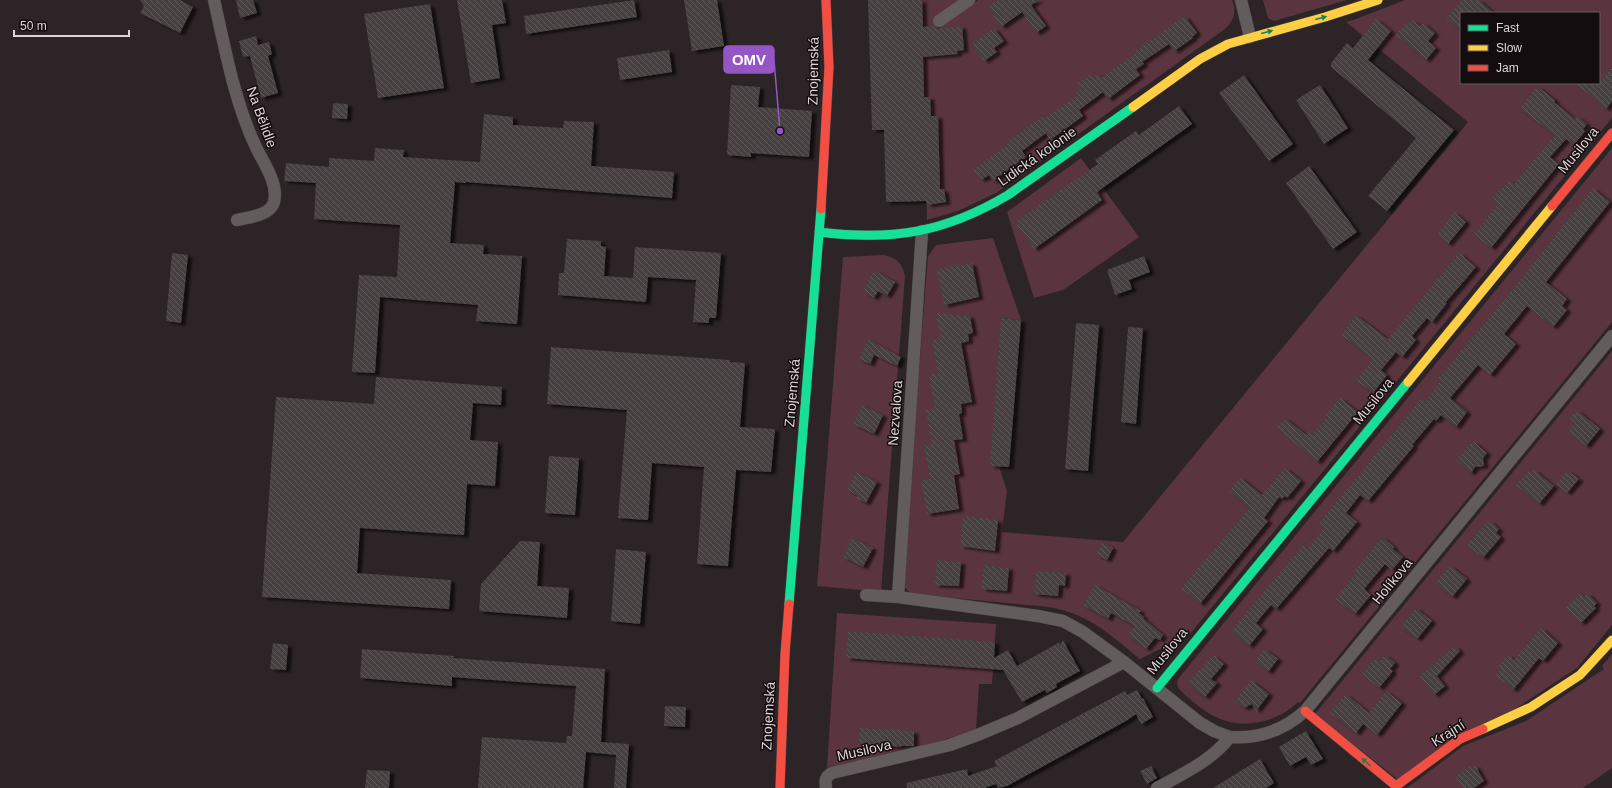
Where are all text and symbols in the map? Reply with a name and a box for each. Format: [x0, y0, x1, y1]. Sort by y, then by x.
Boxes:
scale bar [14, 12, 129, 38]
legend [1460, 12, 1600, 84]
one-way arrow [1315, 15, 1327, 21]
text: 50 m [20, 19, 47, 33]
text: Fast [1496, 21, 1520, 35]
one-way arrow [1261, 29, 1273, 35]
street label: Znojemská [804, 36, 822, 105]
text: Slow [1496, 41, 1522, 55]
callout: OMV [724, 46, 774, 73]
text: OMV [732, 51, 766, 68]
text: Jam [1496, 61, 1519, 75]
street label: Na Bělidle [244, 84, 281, 150]
street label: Lidická kolonie [995, 123, 1079, 189]
street label: Musilova [1554, 123, 1602, 177]
street label: Znojemská [781, 358, 803, 428]
street label: Musilova [1349, 374, 1397, 428]
street label: Nezvalova [885, 380, 905, 446]
street label: Holíkova [1369, 555, 1415, 607]
street label: Musilova [1143, 624, 1191, 678]
street label: Znojemská [758, 681, 778, 751]
street label: Krajní [1428, 716, 1468, 749]
street label: Musilova [835, 736, 893, 764]
one-way arrow [1360, 757, 1371, 766]

